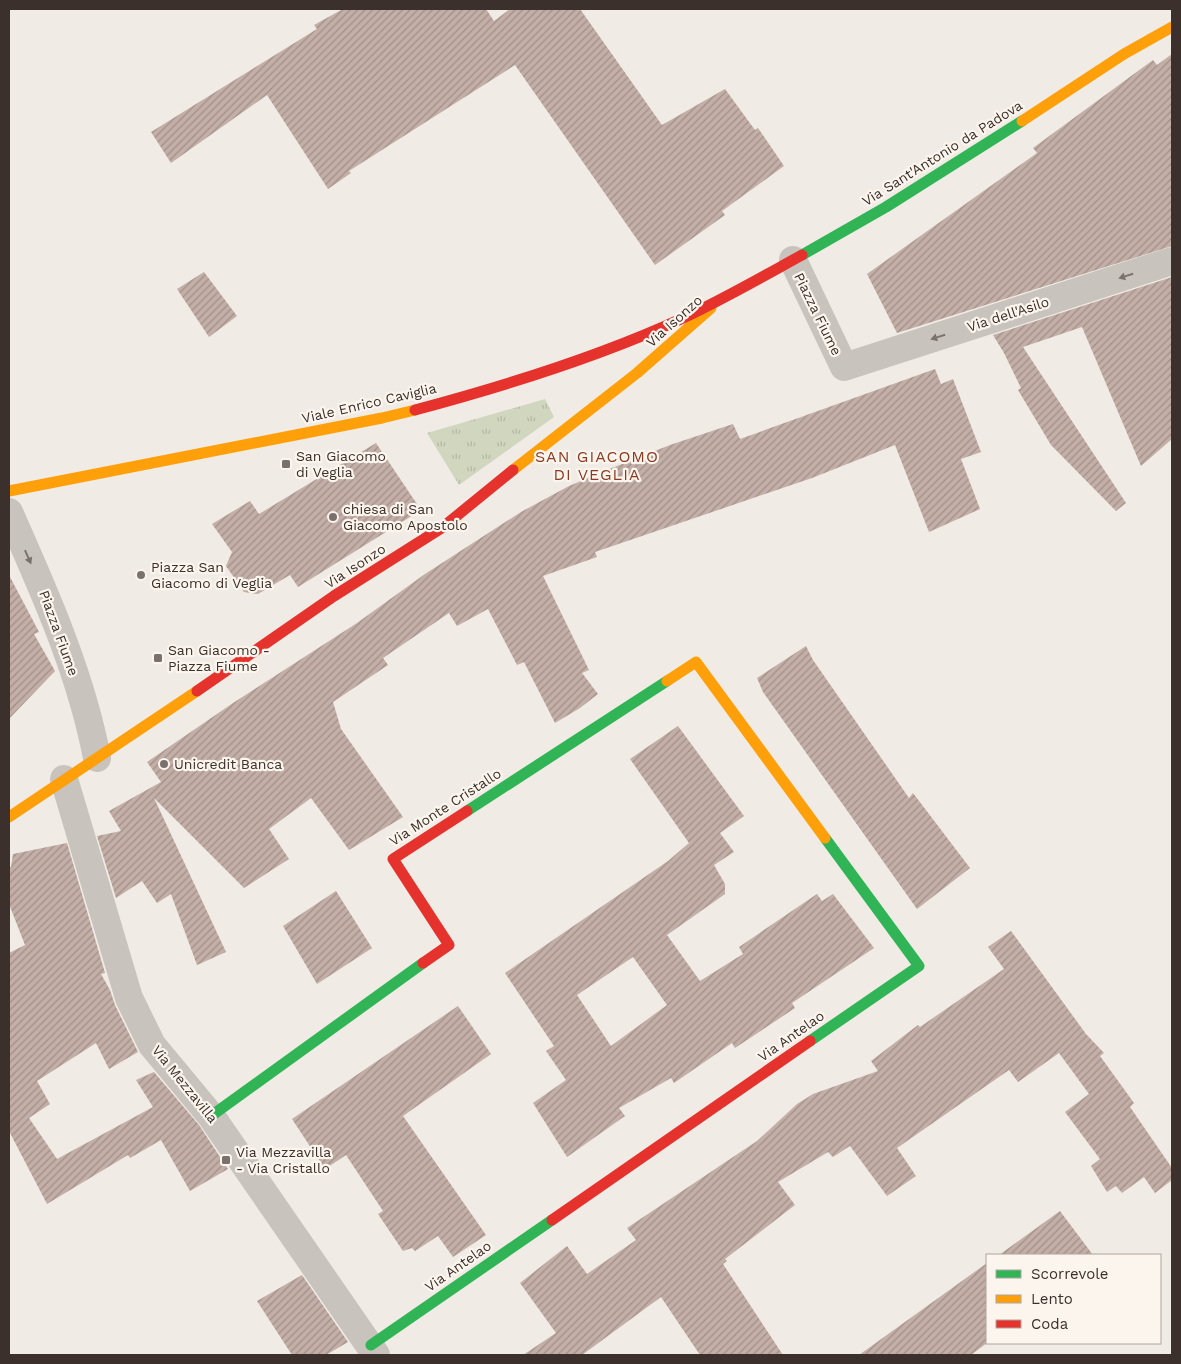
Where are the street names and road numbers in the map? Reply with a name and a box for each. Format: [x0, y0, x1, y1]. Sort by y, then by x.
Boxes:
street label: Via Sant'Antonio da Padova [859, 97, 1025, 209]
street label: Piazza Fiume [791, 270, 845, 358]
street label: Via Isonzo [643, 292, 705, 350]
street label: Via dell'Asilo [965, 293, 1051, 335]
street label: Viale Enrico Caviglia [300, 380, 438, 426]
street label: Via Isonzo [322, 540, 388, 592]
street label: Piazza Fiume [36, 588, 82, 678]
street label: Via Monte Cristallo [386, 765, 504, 849]
street label: Via Antelao [755, 1007, 827, 1065]
street label: Via Mezzavilla [149, 1042, 221, 1126]
street label: Via Antelao [422, 1237, 494, 1295]

